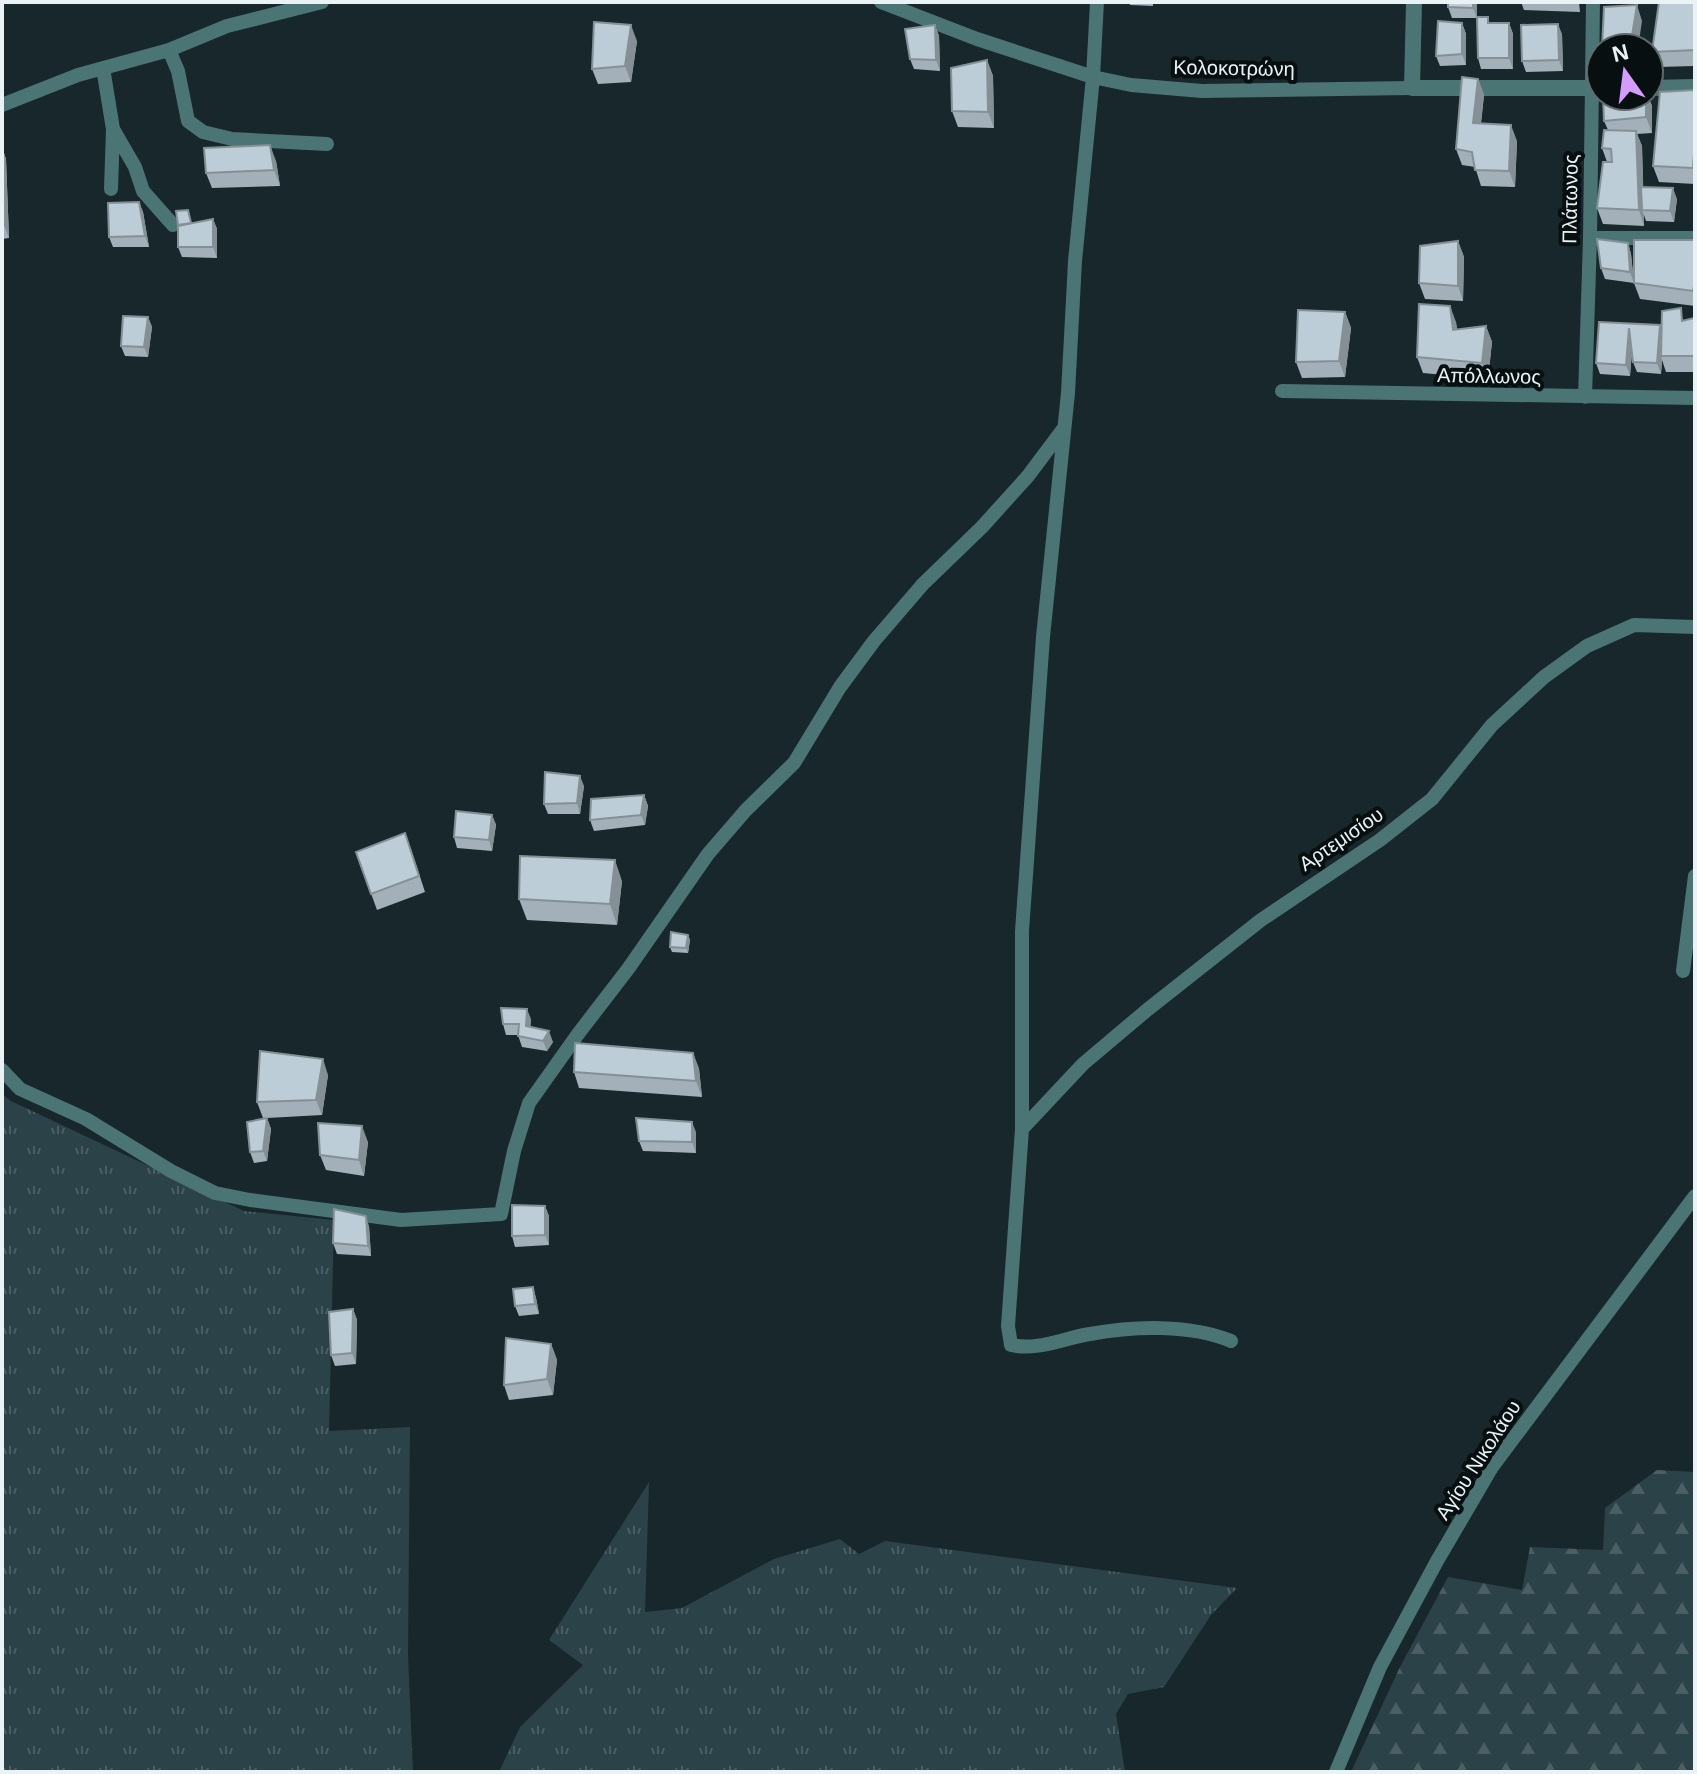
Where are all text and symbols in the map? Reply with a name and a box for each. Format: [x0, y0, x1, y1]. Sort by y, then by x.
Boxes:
north arrow [1585, 32, 1665, 112]
text: N [1610, 39, 1631, 67]
street label: Κολοκοτρώνη [1173, 56, 1295, 80]
street label: Πλάτωνος [1558, 154, 1582, 244]
street label: Απόλλωνος [1437, 364, 1542, 388]
street label: Αρτεμισίου [1295, 803, 1387, 875]
street label: Αγίου Νικολάου [1431, 1396, 1525, 1524]

